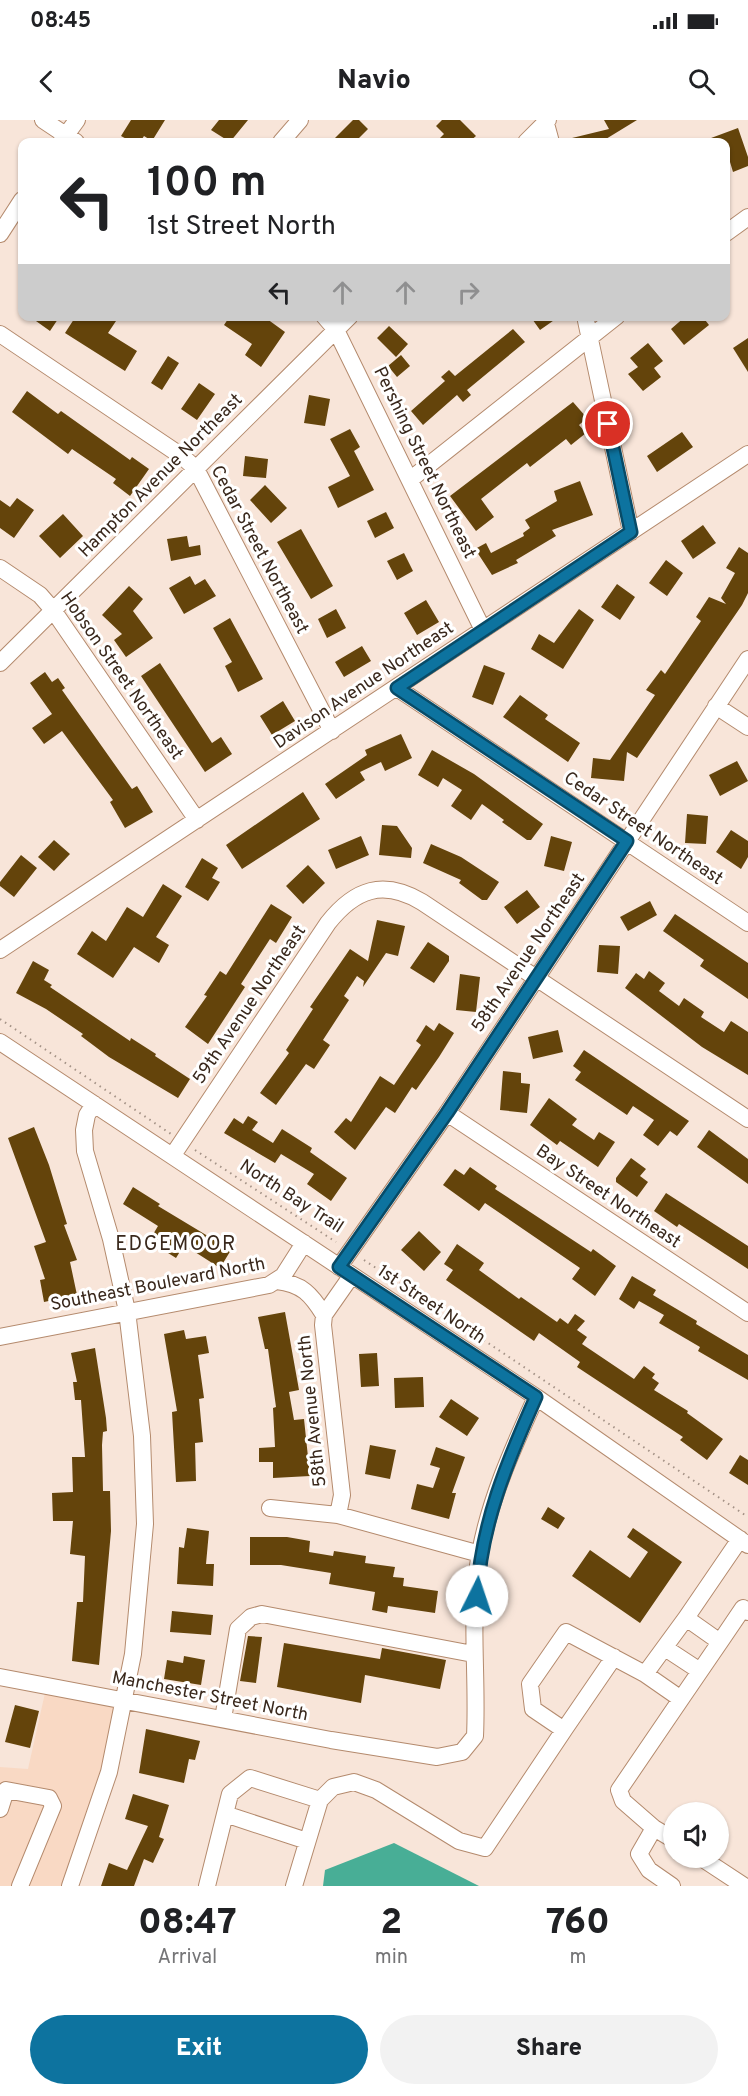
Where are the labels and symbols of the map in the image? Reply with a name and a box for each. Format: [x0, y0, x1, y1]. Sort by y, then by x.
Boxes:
street label: Pershing Street Northeast [367, 363, 481, 563]
street label: Hampton Avenue Northeast [74, 389, 248, 563]
pin [582, 398, 633, 449]
street label: Cedar Street Northeast [205, 462, 313, 638]
street label: Hobson Street Northeast [54, 588, 188, 764]
street label: Davison Avenue Northeast [270, 617, 458, 755]
street label: Cedar Street Northeast [559, 767, 727, 891]
street label: 58th Avenue Northeast [467, 869, 591, 1037]
street label: 59th Avenue Northeast [188, 921, 312, 1089]
street label: Bay Street Northeast [531, 1140, 685, 1254]
street label: North Bay Trail [235, 1155, 347, 1239]
district label: EDGEMOOR [115, 1232, 237, 1258]
street label: Southeast Boulevard North [49, 1253, 267, 1317]
street label: 1st Street North [372, 1260, 490, 1350]
street label: 58th Avenue North [294, 1334, 332, 1488]
position arrow [445, 1564, 509, 1628]
street label: Manchester Street North [110, 1667, 310, 1727]

